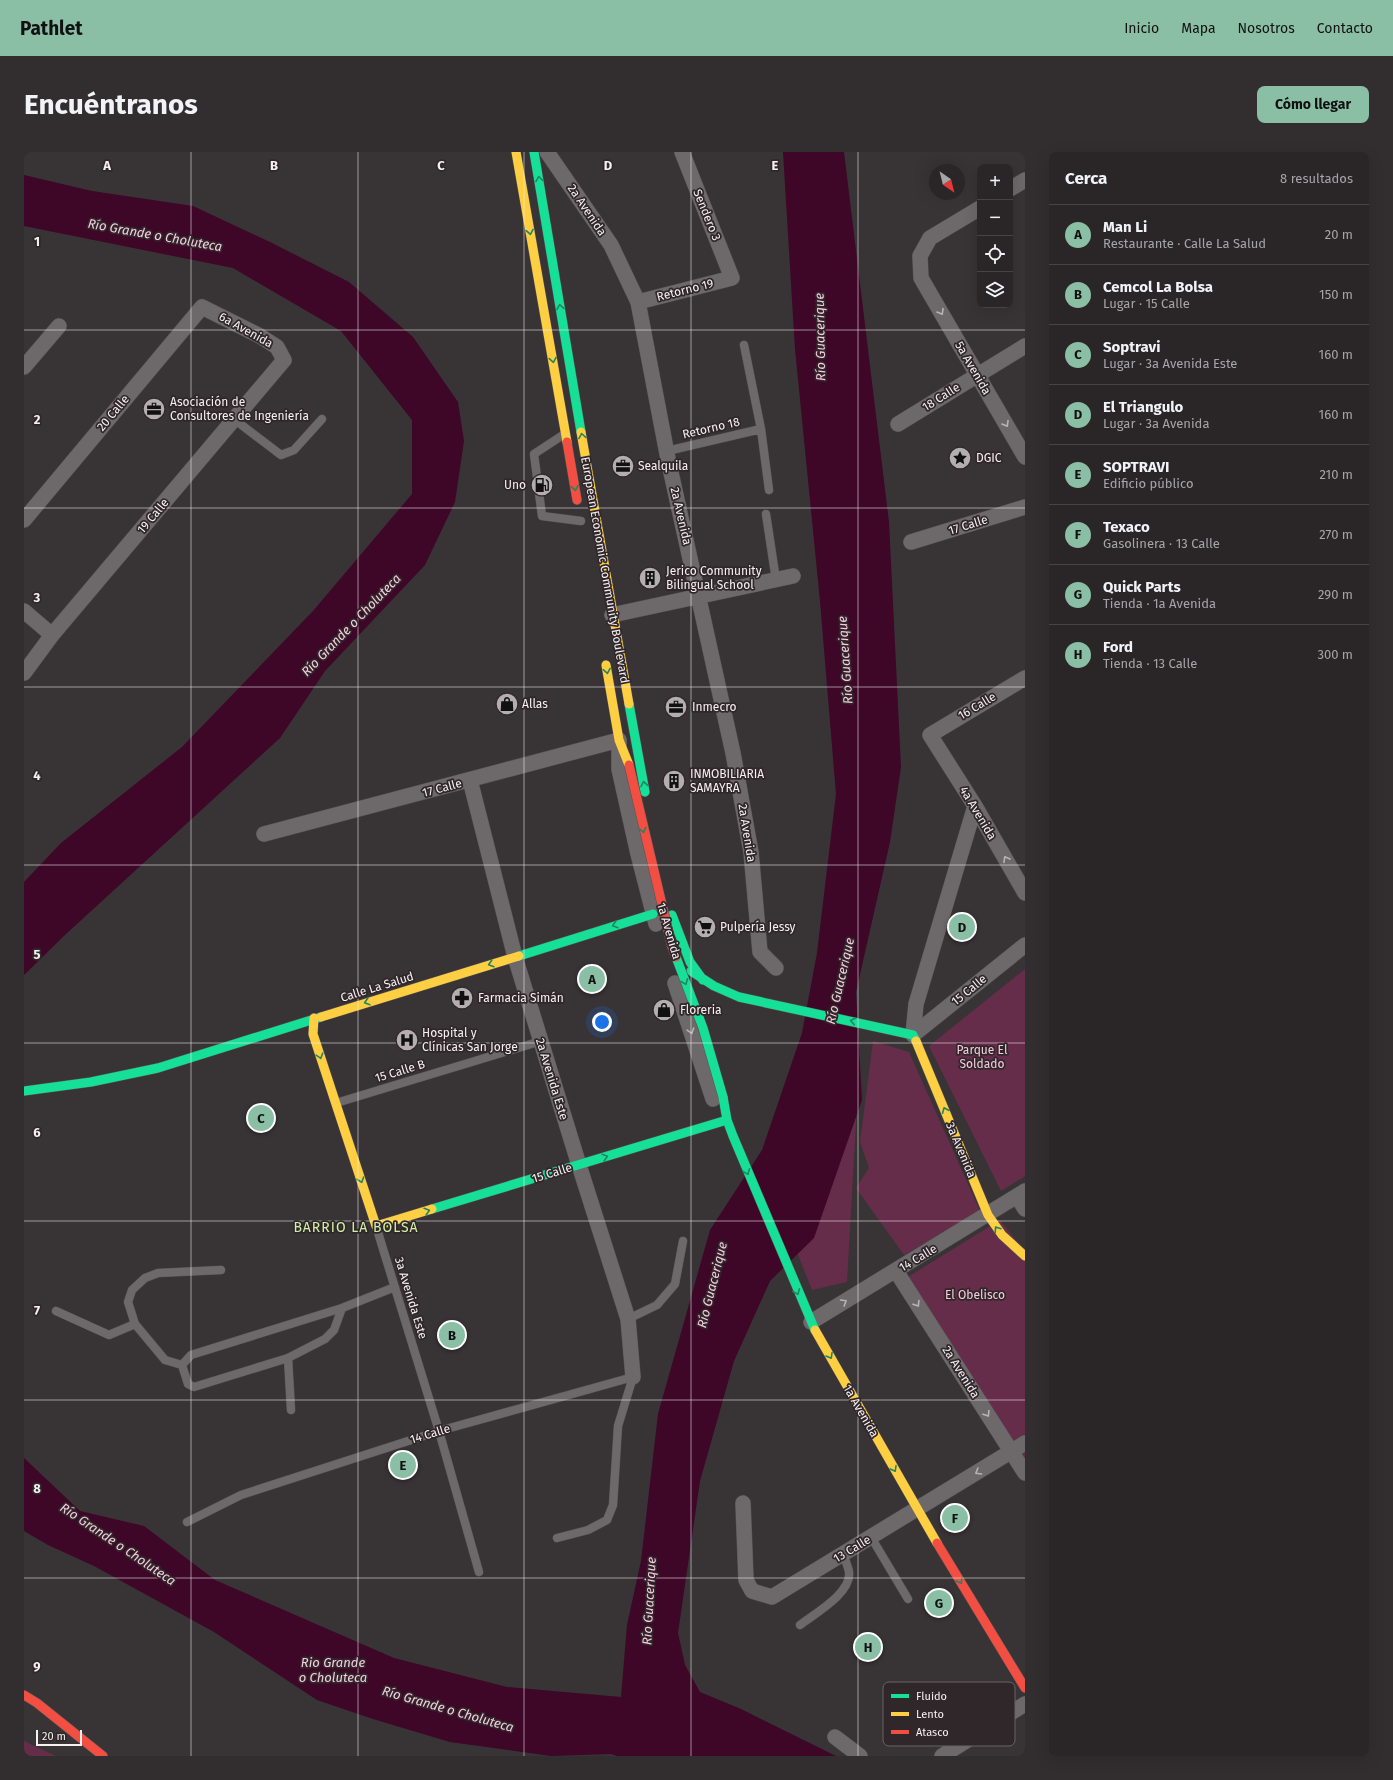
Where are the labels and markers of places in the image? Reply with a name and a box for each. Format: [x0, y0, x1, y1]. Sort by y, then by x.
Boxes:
place label: Asociación de Consultores de Ingeniería [170, 395, 309, 423]
office icon: Asociación de Consultores de Ingeniería [141, 396, 167, 422]
place icon: DGIC [947, 445, 973, 471]
place label: DGIC [976, 451, 1002, 465]
office icon: Sealquila [610, 453, 636, 479]
place label: Sealquila [638, 459, 688, 473]
fuel station icon: Uno [529, 472, 555, 498]
place label: Uno [504, 478, 526, 492]
place label: Jerico Community Bilingual School [666, 564, 762, 592]
building icon: Jerico Community Bilingual School [637, 565, 663, 591]
shop icon: Allas [494, 691, 520, 717]
office icon: Inmecro [663, 694, 689, 720]
place label: Allas [522, 697, 548, 711]
place label: Inmecro [692, 700, 736, 714]
place label: INMOBILIARIA SAMAYRA [690, 767, 764, 795]
building icon: INMOBILIARIA SAMAYRA [661, 768, 687, 794]
pin: D [949, 912, 975, 942]
supermarket icon: Pulpería Jessy [692, 914, 718, 940]
place label: Pulpería Jessy [720, 920, 796, 934]
pin: A [579, 964, 605, 994]
pharmacy icon: Farmacia Simán [449, 985, 475, 1011]
place label: Farmacia Simán [478, 991, 564, 1005]
shop icon: Floreria [651, 997, 677, 1023]
place label: Floreria [680, 1003, 722, 1017]
place label: Hospital y Clínicas San Jorge [422, 1026, 518, 1054]
hospital icon: Hospital y Clínicas San Jorge [394, 1027, 420, 1053]
pin: C [248, 1103, 274, 1133]
pin: B [439, 1320, 465, 1350]
pin: E [390, 1450, 416, 1480]
pin: F [942, 1503, 968, 1533]
pin: G [926, 1588, 952, 1618]
pin: H [855, 1632, 881, 1662]

